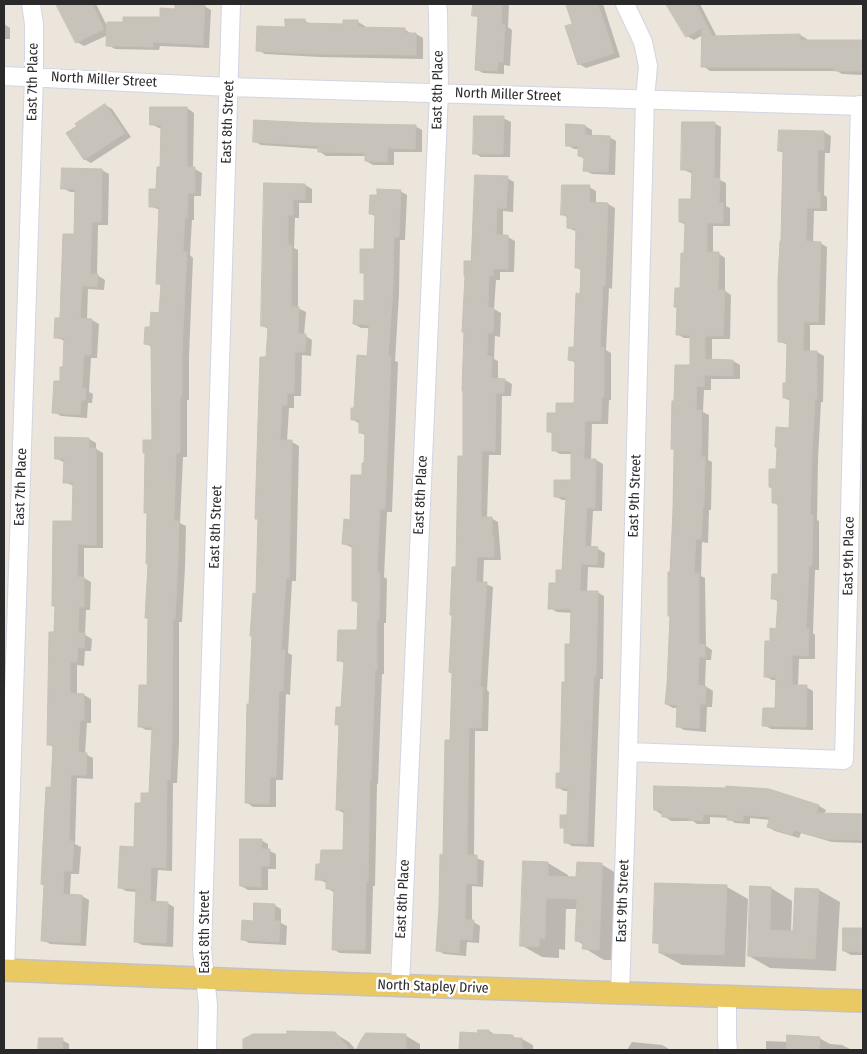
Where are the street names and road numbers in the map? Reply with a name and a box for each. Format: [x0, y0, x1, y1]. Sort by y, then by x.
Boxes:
street label: East 7th Place [24, 43, 42, 121]
street label: East 8th Place [429, 50, 447, 130]
street label: North Miller Street [50, 69, 158, 91]
street label: East 8th Street [218, 80, 238, 164]
street label: North Miller Street [455, 85, 561, 105]
street label: East 7th Place [11, 448, 31, 526]
street label: East 9th Street [625, 454, 645, 538]
street label: East 8th Place [411, 455, 431, 535]
street label: East 8th Street [206, 485, 226, 569]
street label: East 9th Place [840, 516, 858, 596]
street label: East 8th Place [393, 859, 413, 939]
street label: East 9th Street [613, 859, 633, 943]
street label: East 8th Street [197, 890, 213, 974]
street label: North Stapley Drive [377, 977, 489, 997]

